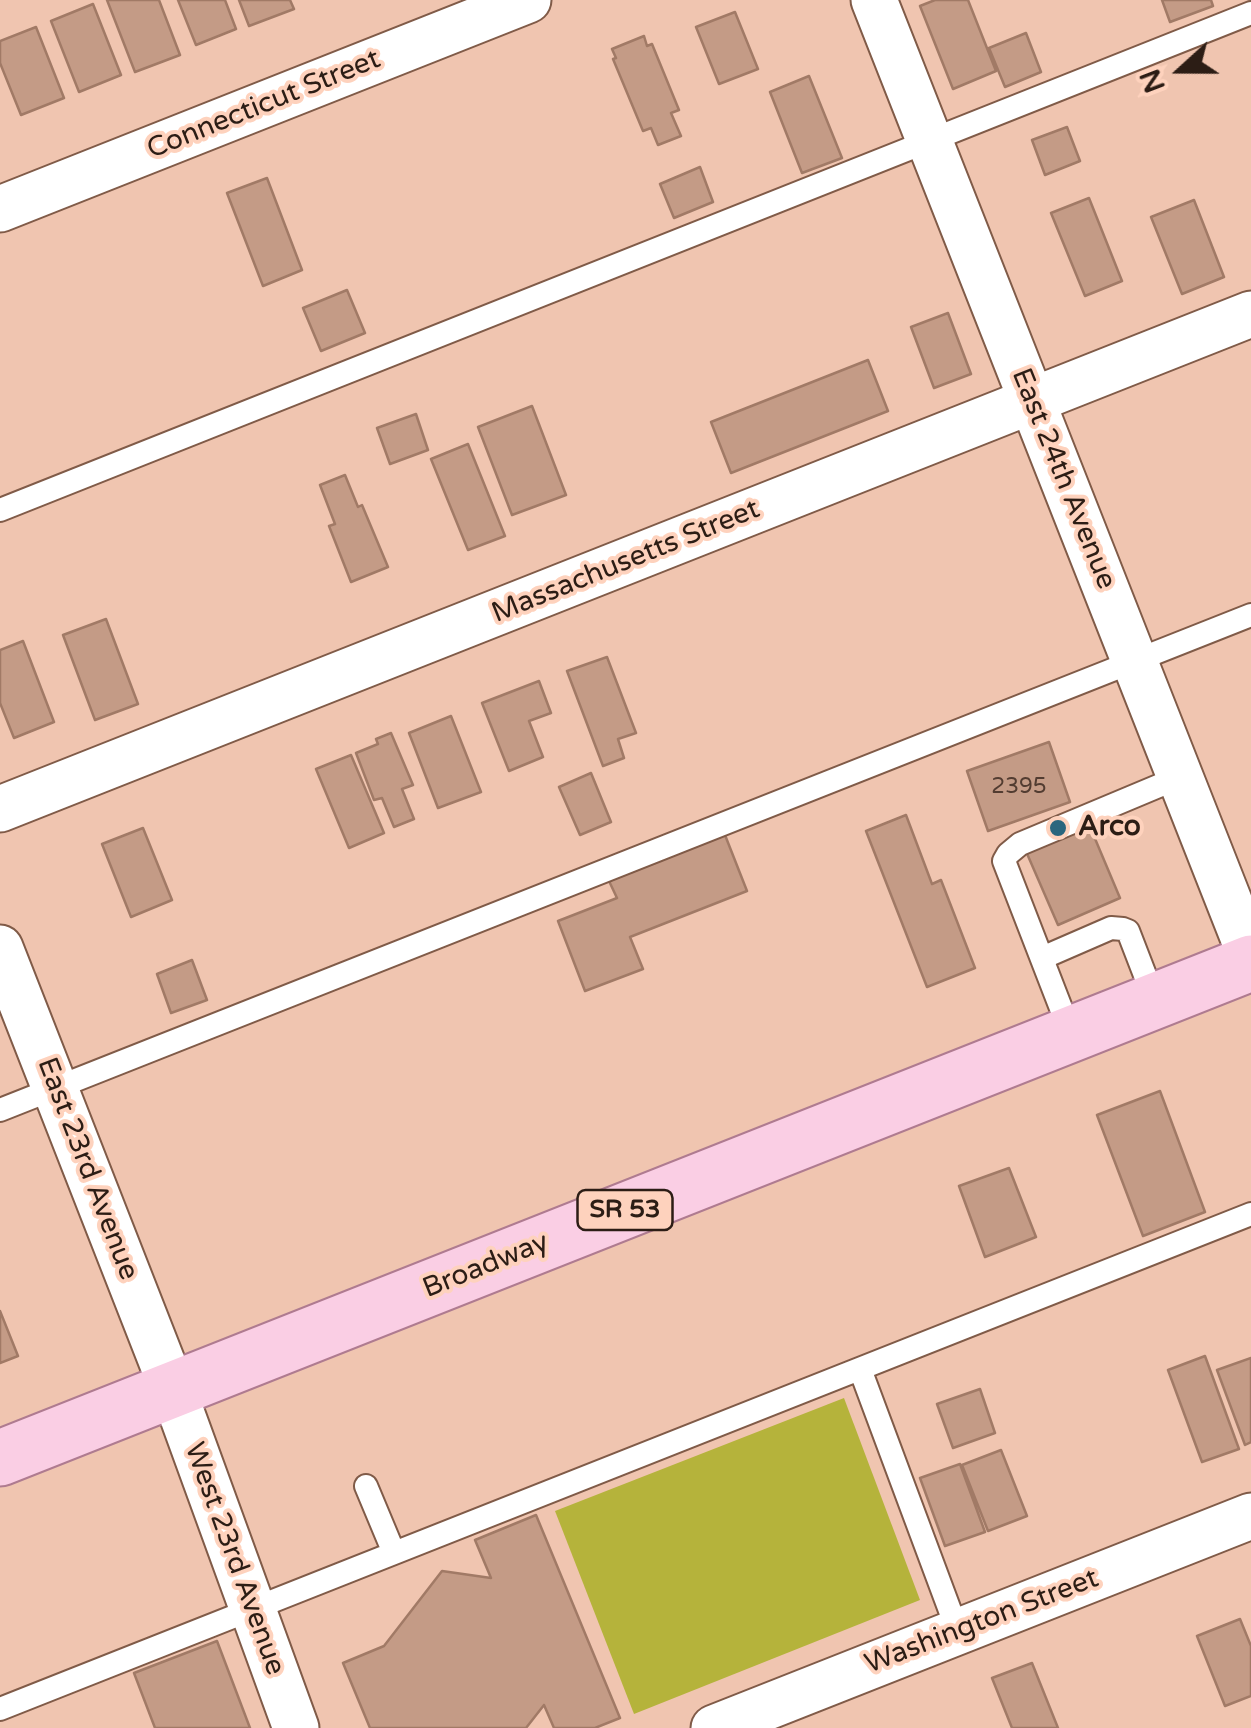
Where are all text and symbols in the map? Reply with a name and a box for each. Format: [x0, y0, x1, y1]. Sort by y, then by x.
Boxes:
north arrow [1131, 20, 1231, 120]
street label: Connecticut Street [142, 43, 386, 167]
text: N [1133, 64, 1173, 97]
street label: East 24th Avenue [1003, 364, 1123, 594]
street label: Massachusetts Street [487, 493, 765, 631]
house number: 2395 [991, 774, 1047, 800]
place label: Arco [1078, 811, 1141, 845]
marker: Arco [1047, 817, 1069, 839]
street label: East 23rd Avenue [29, 1053, 145, 1285]
road number: SR 53 [578, 1190, 672, 1230]
street label: Broadway [418, 1226, 554, 1306]
street label: West 23rd Avenue [176, 1438, 292, 1680]
street label: Washington Street [861, 1562, 1103, 1682]

